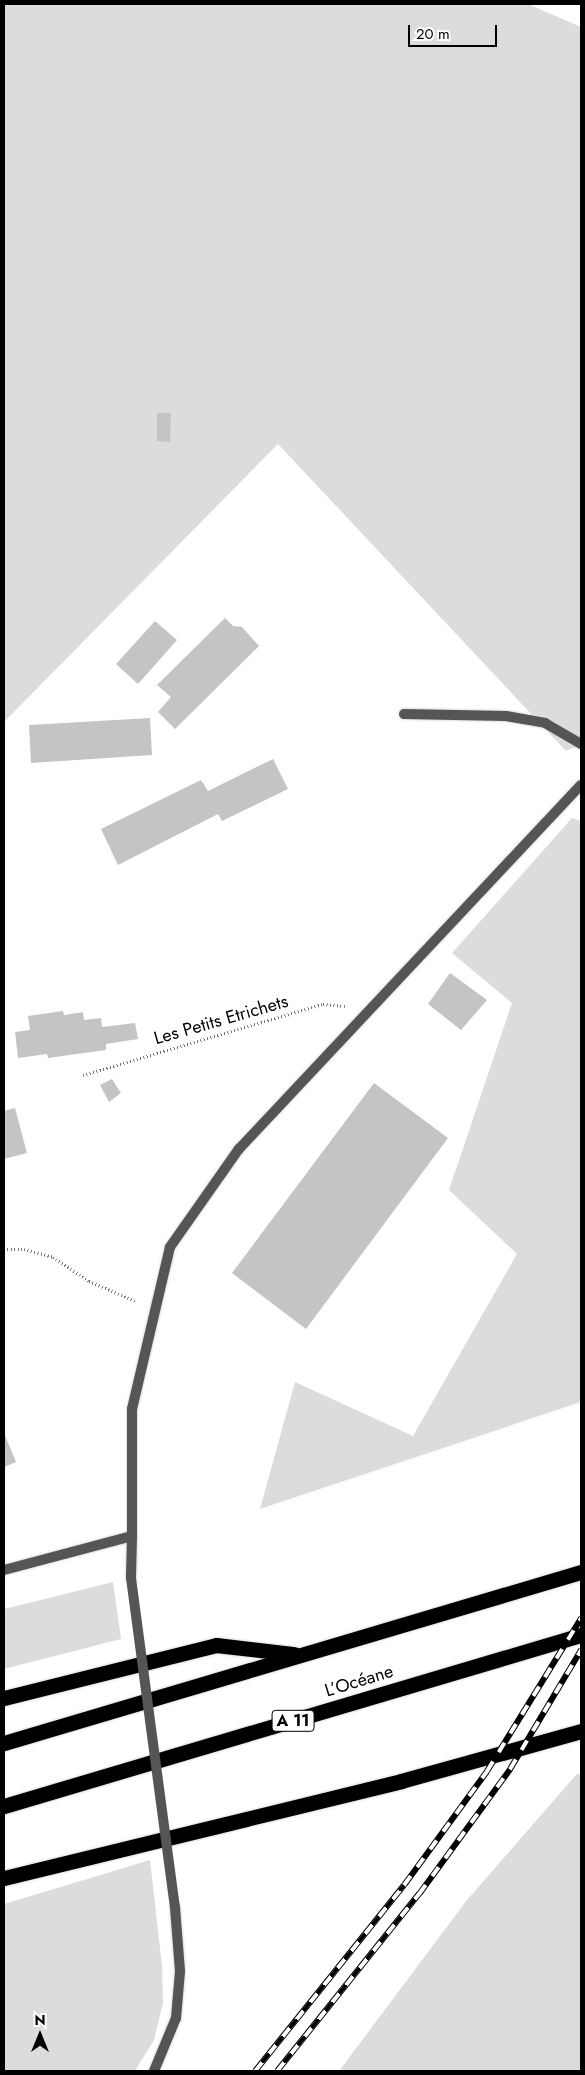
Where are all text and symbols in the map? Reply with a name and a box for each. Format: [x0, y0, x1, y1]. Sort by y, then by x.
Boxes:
scale bar [410, 15, 499, 47]
text: 20 m [416, 23, 450, 45]
street label: Les Petits Etrichets [151, 991, 291, 1049]
street label: L’Océane [322, 1660, 396, 1702]
road number: A 11 [270, 1708, 316, 1734]
north arrow [15, 2010, 65, 2060]
text: N [34, 2010, 46, 2030]

